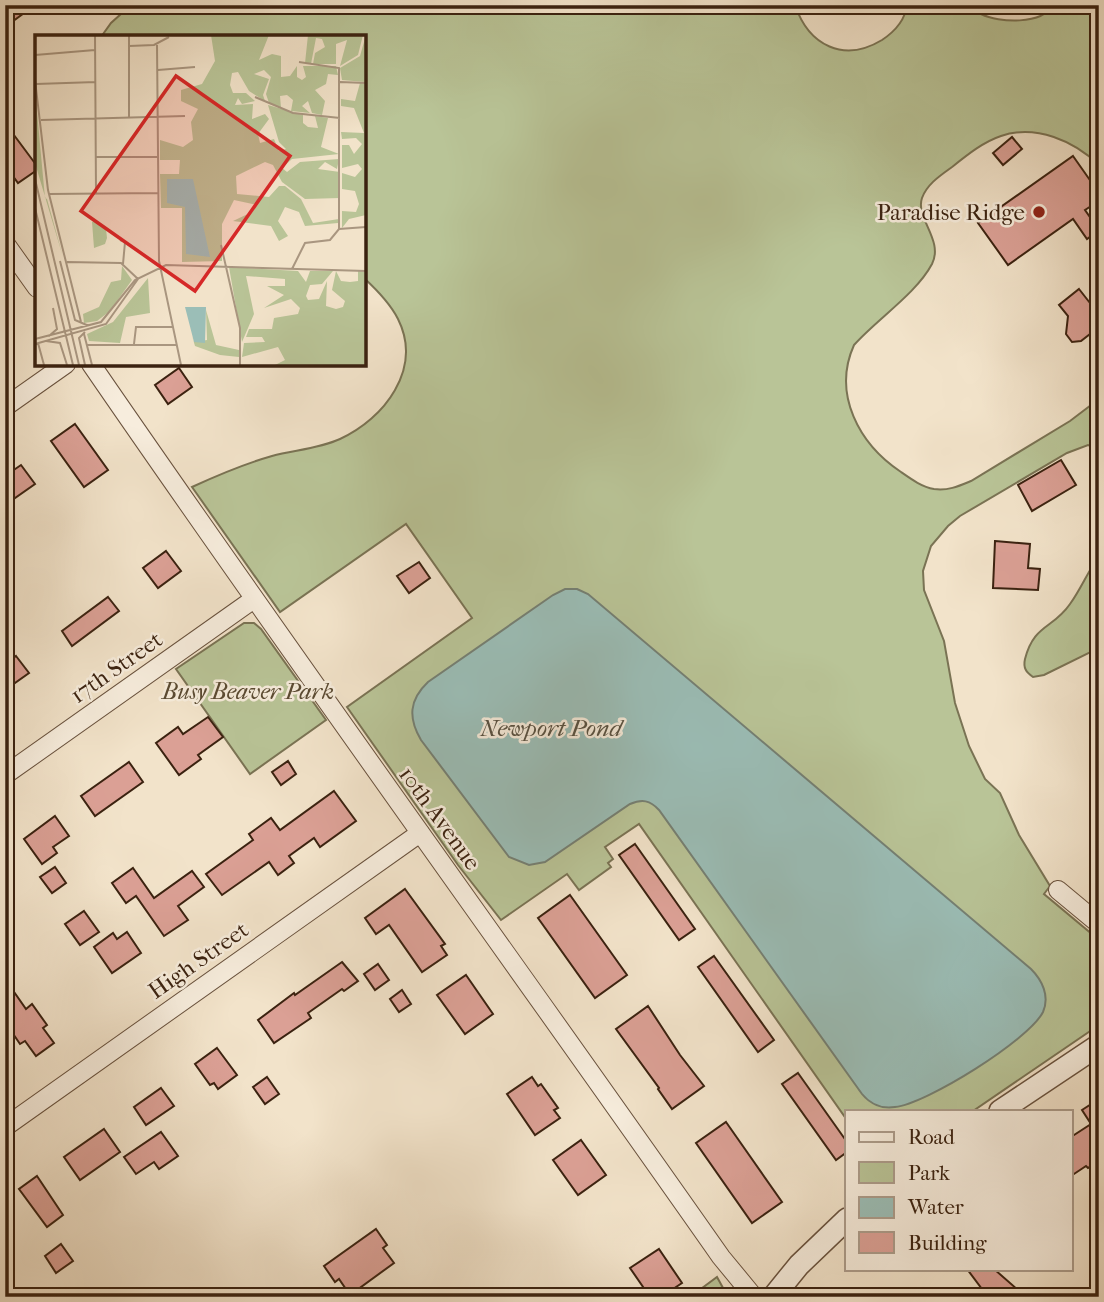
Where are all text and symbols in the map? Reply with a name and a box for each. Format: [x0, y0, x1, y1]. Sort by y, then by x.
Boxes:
inset map [35, 35, 366, 366]
place label: Paradise Ridge [877, 199, 1025, 226]
marker: Paradise Ridge [1031, 204, 1047, 220]
street label: 17th Street [65, 626, 167, 709]
park label: Busy Beaver Park [160, 678, 334, 705]
water label: Newport Pond [479, 714, 624, 742]
street label: 10th Avenue [393, 761, 486, 875]
street label: High Street [143, 916, 253, 1005]
legend [845, 1110, 1072, 1270]
text: Road [908, 1125, 955, 1149]
text: Park [908, 1161, 950, 1185]
text: Water [907, 1195, 964, 1219]
text: Building [908, 1231, 987, 1255]

